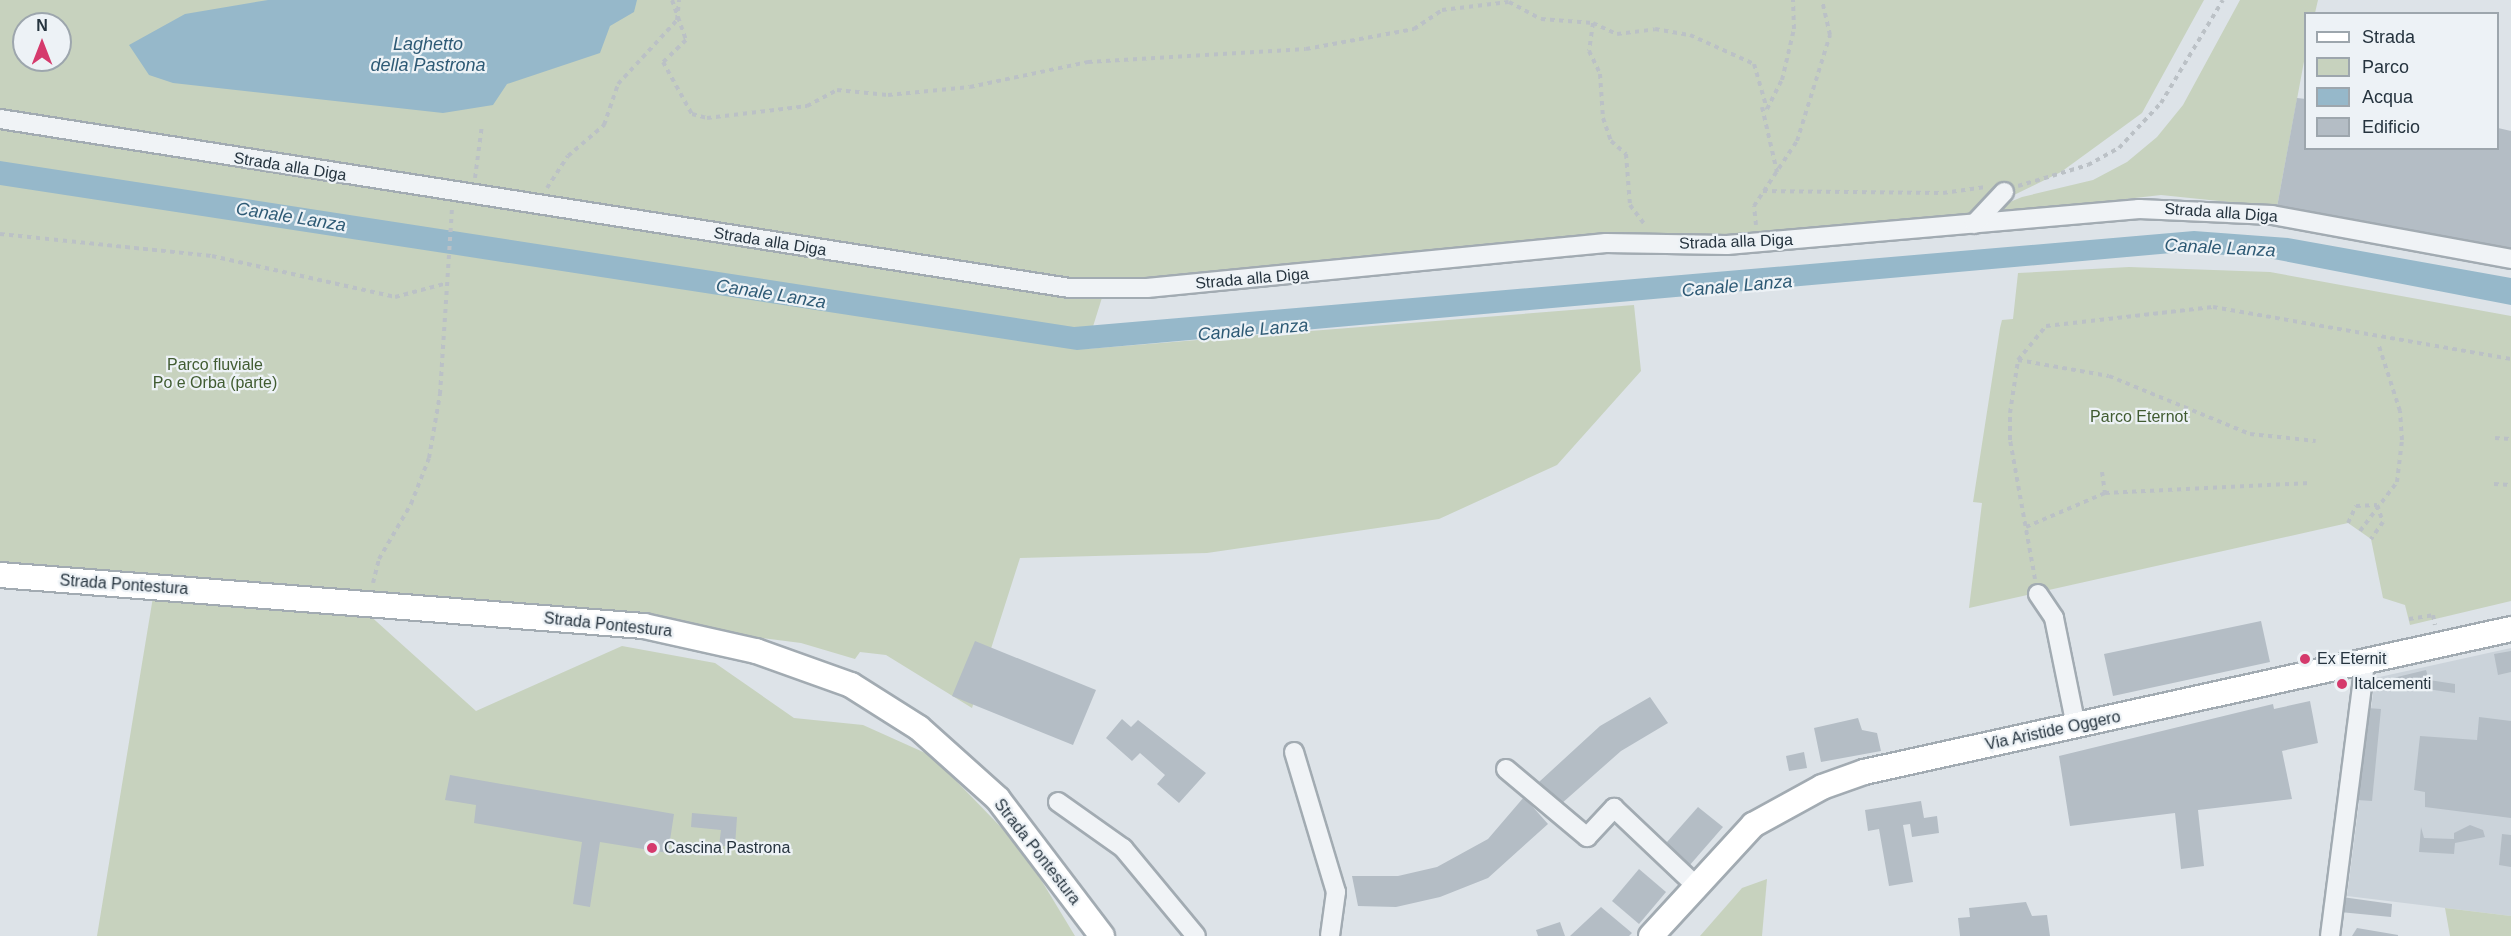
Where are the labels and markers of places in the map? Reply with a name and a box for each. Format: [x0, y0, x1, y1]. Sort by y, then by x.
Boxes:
place label: Ex Eternit [2317, 649, 2386, 669]
marker: Ex Eternit [2298, 652, 2312, 666]
place label: Italcementi [2354, 674, 2431, 694]
marker: Italcementi [2335, 677, 2349, 691]
place label: Cascina Pastrona [664, 838, 790, 858]
marker: Cascina Pastrona [645, 841, 659, 855]

